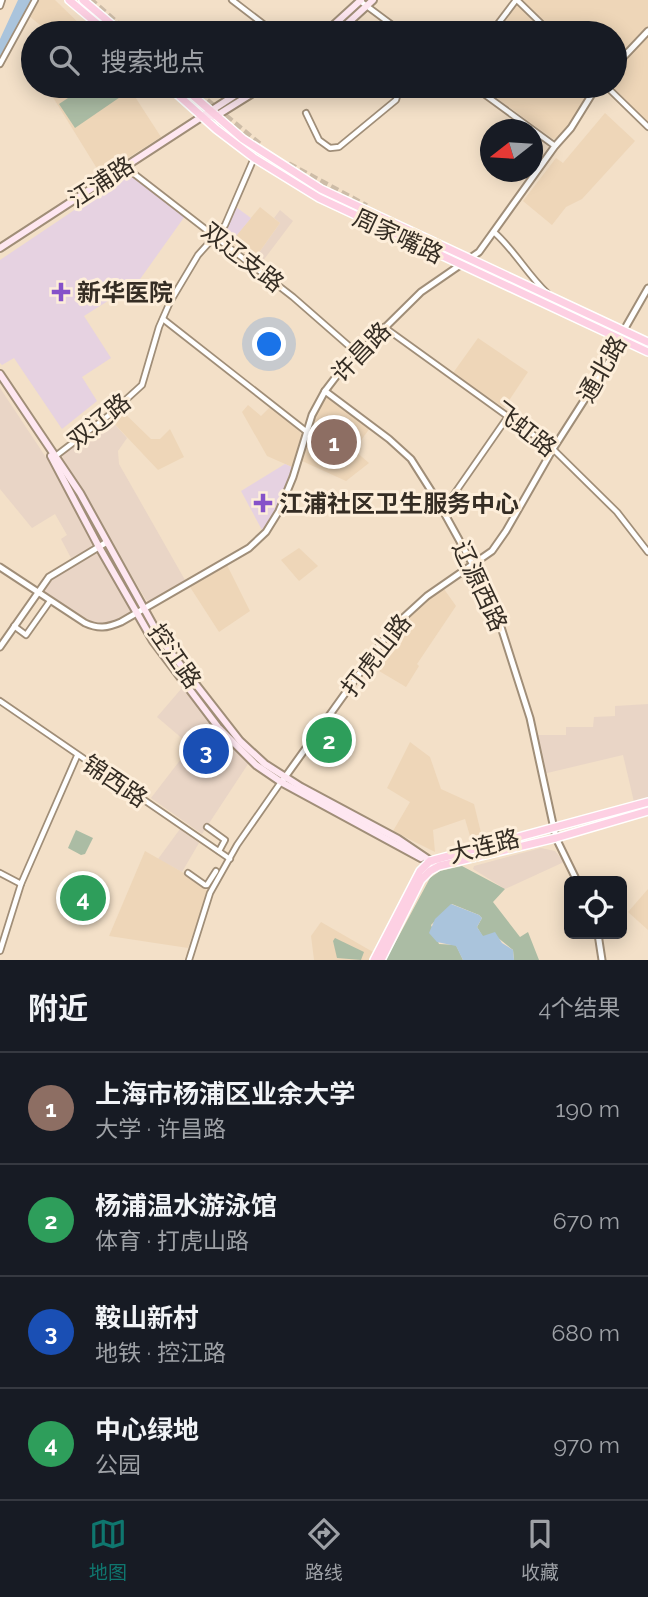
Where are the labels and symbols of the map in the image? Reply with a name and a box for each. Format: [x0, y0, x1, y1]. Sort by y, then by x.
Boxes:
north arrow [480, 119, 543, 182]
street label: 江浦路 [63, 150, 139, 214]
street label: 周家嘴路 [348, 203, 448, 269]
street label: 双辽支路 [196, 216, 290, 298]
place label: 新华医院 [77, 278, 173, 307]
marker: 新华医院 [51, 282, 71, 302]
street label: 许昌路 [326, 316, 396, 388]
your location [252, 327, 286, 361]
street label: 通北路 [571, 331, 633, 407]
street label: 双辽路 [62, 387, 136, 455]
street label: 飞虹路 [488, 395, 562, 463]
pin: 1 [311, 416, 357, 468]
place label: 江浦社区卫生服务中心 [279, 489, 519, 518]
marker: 江浦社区卫生服务中心 [253, 493, 273, 513]
street label: 辽源西路 [447, 536, 513, 636]
street label: 打虎山路 [335, 608, 417, 702]
street label: 控江路 [142, 618, 208, 694]
pin: 2 [306, 714, 352, 766]
pin: 3 [183, 725, 229, 777]
street label: 锦西路 [77, 749, 153, 813]
street label: 大连路 [446, 823, 522, 869]
pin: 4 [60, 872, 106, 924]

